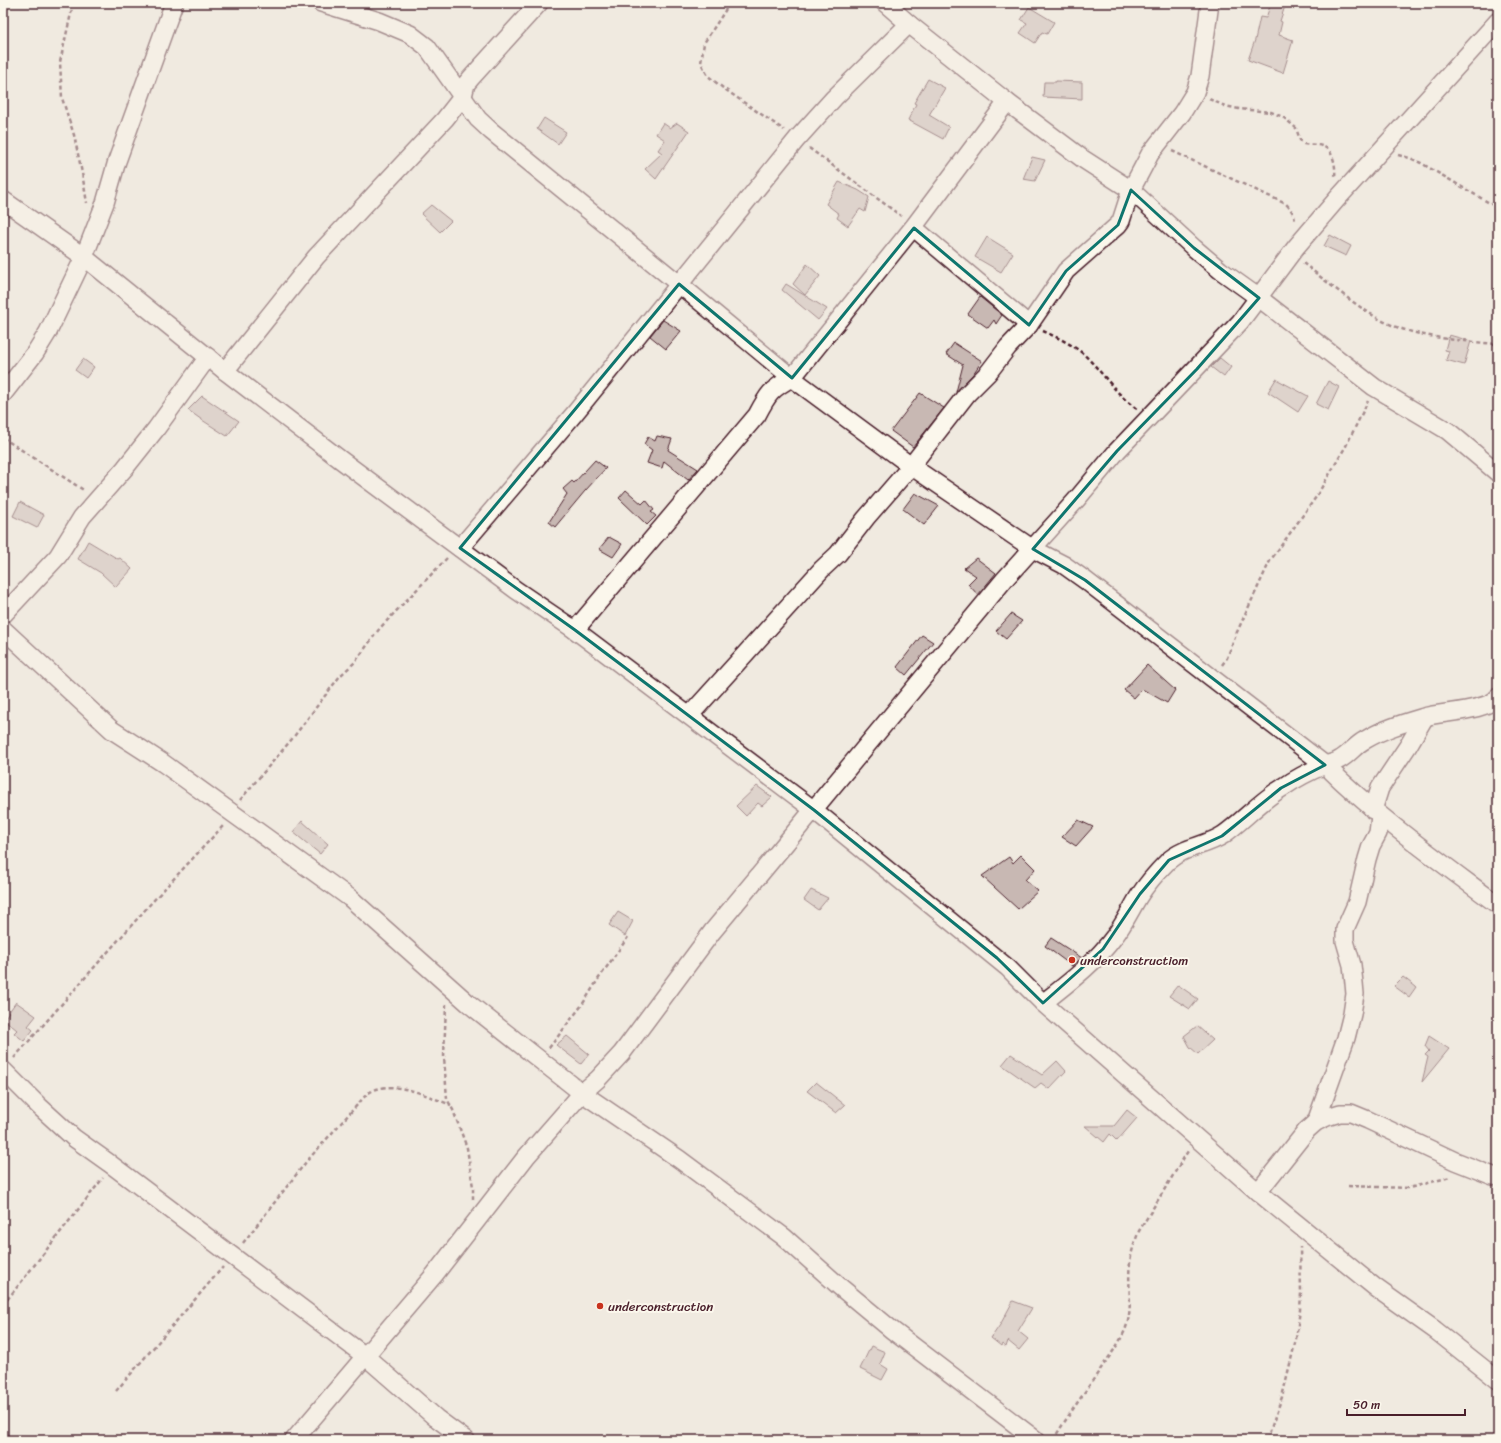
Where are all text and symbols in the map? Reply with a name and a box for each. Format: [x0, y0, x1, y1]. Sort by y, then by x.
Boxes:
place label: underconstructiom [1080, 949, 1188, 972]
marker: underconstructiom [1067, 955, 1077, 965]
place label: underconstruction [608, 1295, 713, 1318]
marker: underconstruction [595, 1301, 605, 1311]
scale bar [1347, 1391, 1465, 1417]
text: 50 m [1353, 1394, 1380, 1416]

